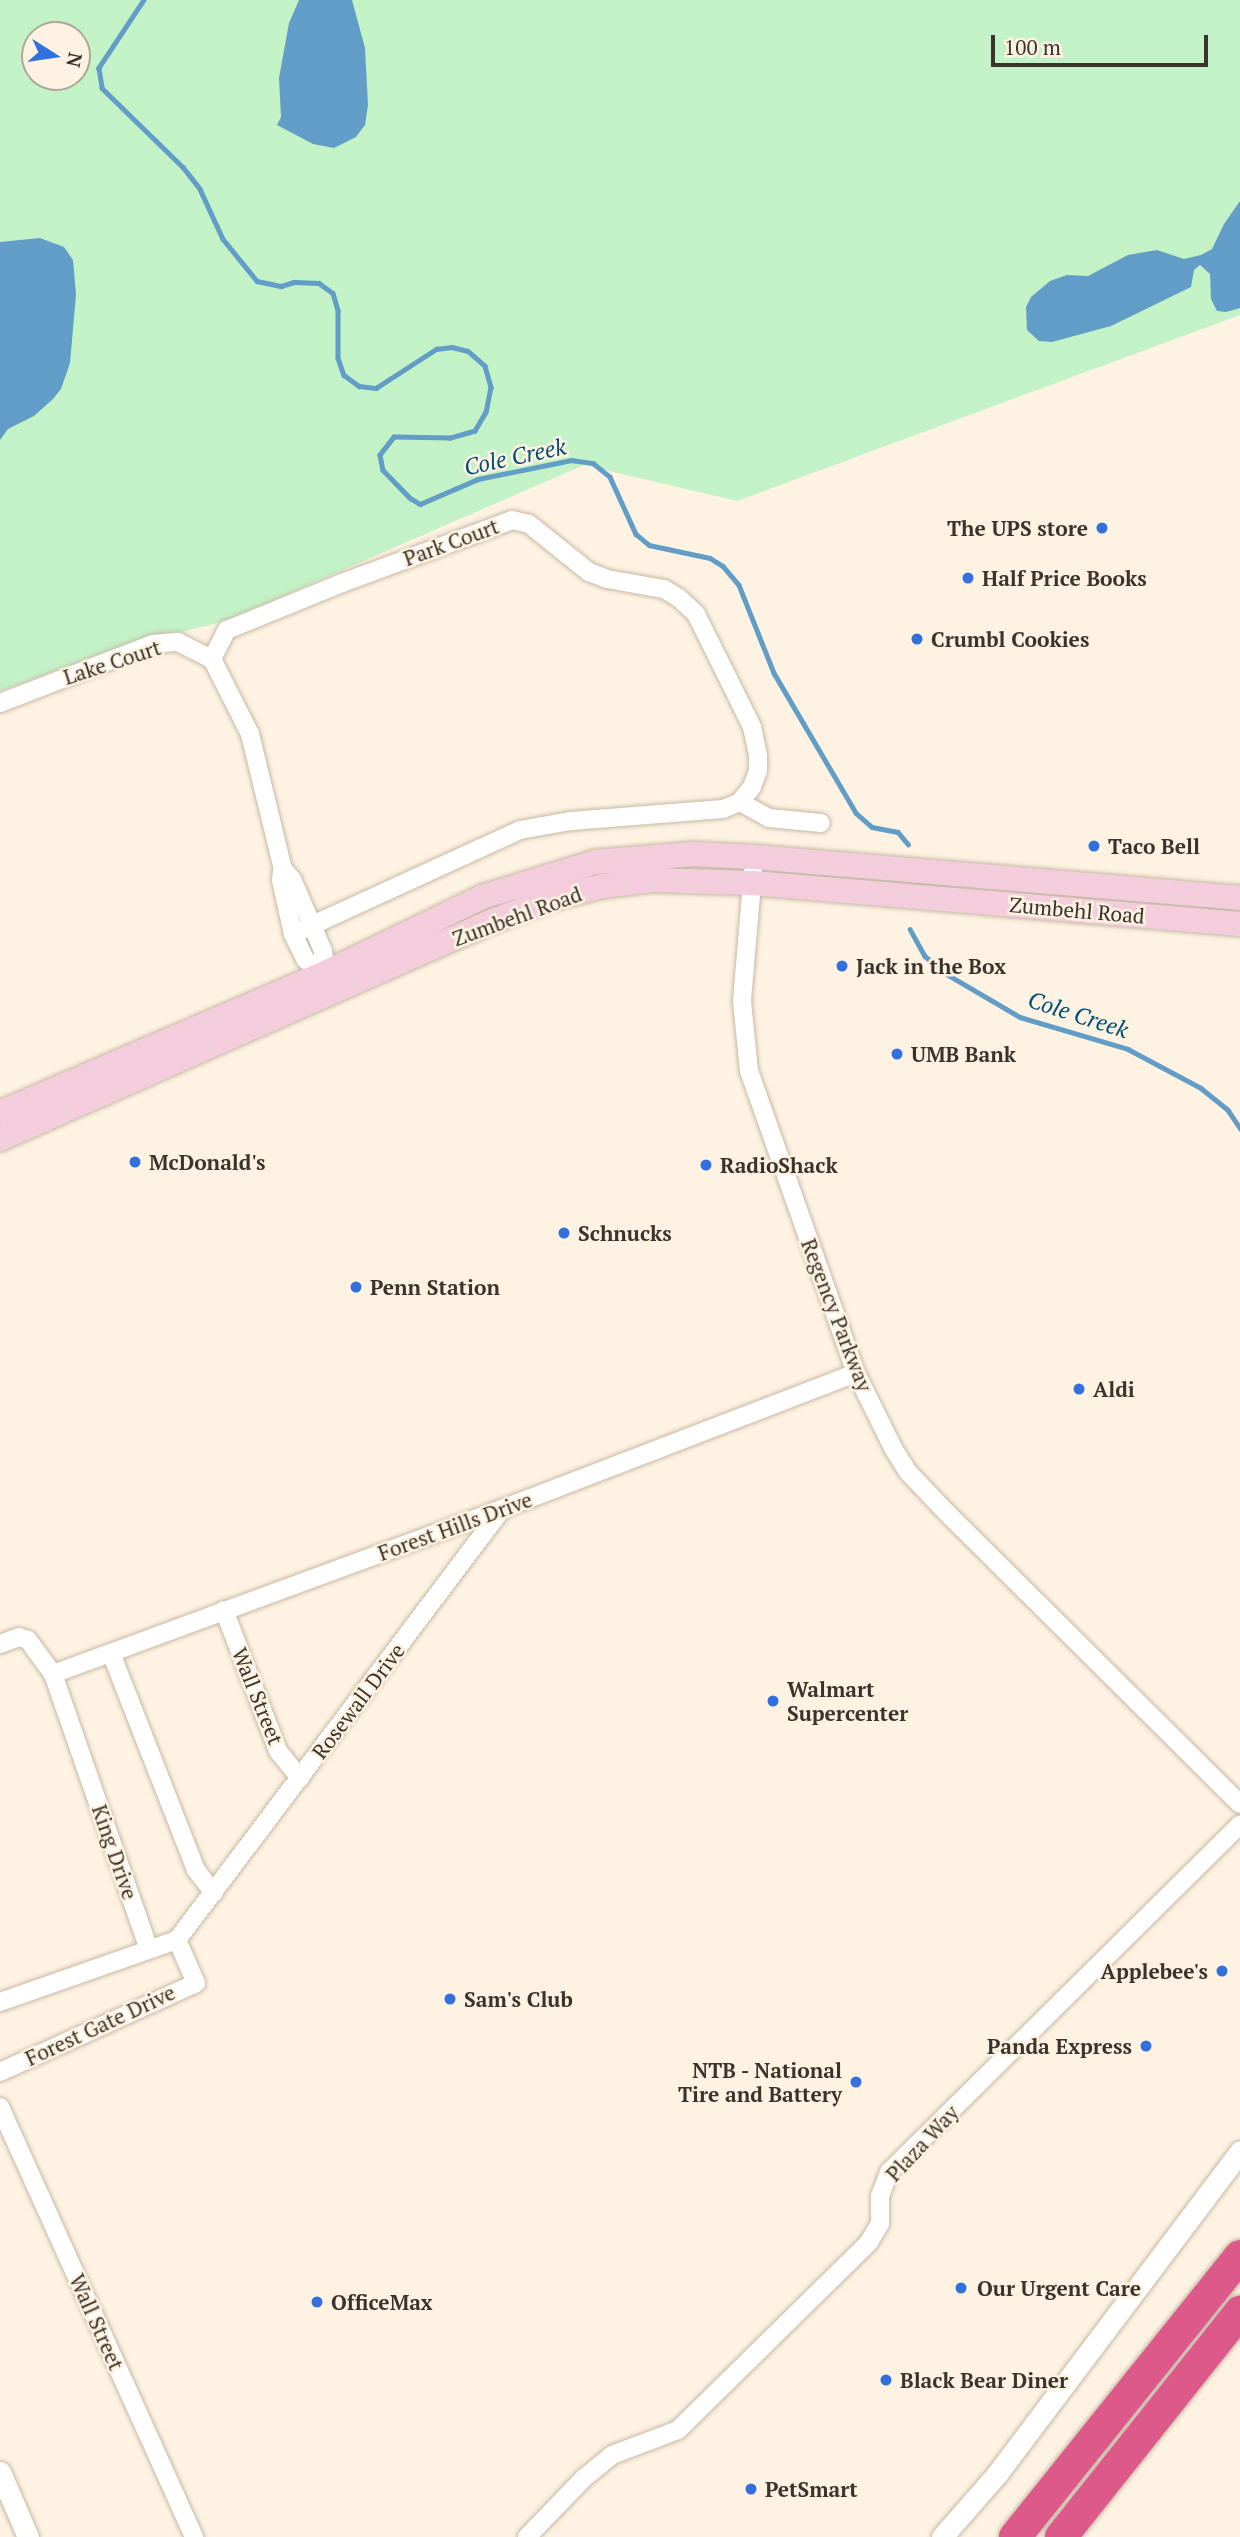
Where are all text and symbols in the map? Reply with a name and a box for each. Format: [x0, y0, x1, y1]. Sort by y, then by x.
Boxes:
north arrow [21, 21, 91, 91]
scale bar [995, 21, 1212, 65]
text: 100 m [1004, 33, 1061, 61]
text: N [61, 50, 89, 70]
water label: Cole Creek [461, 433, 569, 481]
street label: Park Court [400, 513, 502, 571]
place label: The UPS store [947, 515, 1088, 541]
marker: The UPS store [1094, 520, 1110, 536]
place label: Half Price Books [982, 565, 1147, 591]
marker: Half Price Books [960, 570, 976, 586]
place label: Crumbl Cookies [931, 626, 1089, 652]
marker: Crumbl Cookies [909, 631, 925, 647]
street label: Lake Court [60, 634, 164, 690]
place label: Taco Bell [1108, 833, 1200, 859]
marker: Taco Bell [1086, 838, 1102, 854]
street label: Zumbehl Road [449, 881, 585, 951]
street label: Zumbehl Road [1008, 892, 1146, 928]
place label: Jack in the Box [856, 953, 1006, 979]
marker: Jack in the Box [834, 958, 850, 974]
water label: Cole Creek [1024, 986, 1132, 1044]
place label: UMB Bank [911, 1041, 1016, 1067]
marker: UMB Bank [889, 1046, 905, 1062]
place label: McDonald's [149, 1149, 266, 1175]
place label: RadioShack [720, 1152, 838, 1178]
marker: McDonald's [127, 1154, 143, 1170]
marker: RadioShack [698, 1157, 714, 1173]
place label: Schnucks [578, 1220, 672, 1246]
marker: Schnucks [556, 1225, 572, 1241]
street label: Regency Parkway [796, 1235, 878, 1395]
place label: Penn Station [370, 1274, 500, 1300]
marker: Penn Station [348, 1279, 364, 1295]
place label: Aldi [1093, 1376, 1135, 1402]
marker: Aldi [1071, 1381, 1087, 1397]
street label: Forest Hills Drive [374, 1486, 536, 1566]
street label: Rosewall Drive [306, 1638, 410, 1764]
street label: Wall Street [227, 1644, 289, 1748]
place label: Walmart Supercenter [787, 1676, 908, 1726]
marker: Walmart Supercenter [765, 1693, 781, 1709]
street label: King Drive [87, 1801, 143, 1903]
place label: Applebee's [1101, 1958, 1208, 1984]
marker: Applebee's [1214, 1963, 1230, 1979]
street label: Forest Gate Drive [21, 1979, 179, 2071]
place label: Sam's Club [464, 1986, 573, 2012]
marker: Sam's Club [442, 1991, 458, 2007]
place label: Panda Express [987, 2033, 1132, 2059]
marker: Panda Express [1138, 2038, 1154, 2054]
place label: NTB - National Tire and Battery [678, 2057, 842, 2107]
marker: NTB - National Tire and Battery [848, 2074, 864, 2090]
street label: Plaza Way [880, 2100, 964, 2186]
street label: Wall Street [65, 2270, 129, 2374]
place label: Our Urgent Care [977, 2275, 1141, 2301]
marker: Our Urgent Care [951, 2278, 971, 2298]
place label: OfficeMax [331, 2289, 433, 2315]
marker: OfficeMax [309, 2294, 325, 2310]
place label: Black Bear Diner [900, 2367, 1068, 2393]
marker: Black Bear Diner [878, 2372, 894, 2388]
place label: PetSmart [765, 2476, 858, 2502]
marker: PetSmart [743, 2481, 759, 2497]

